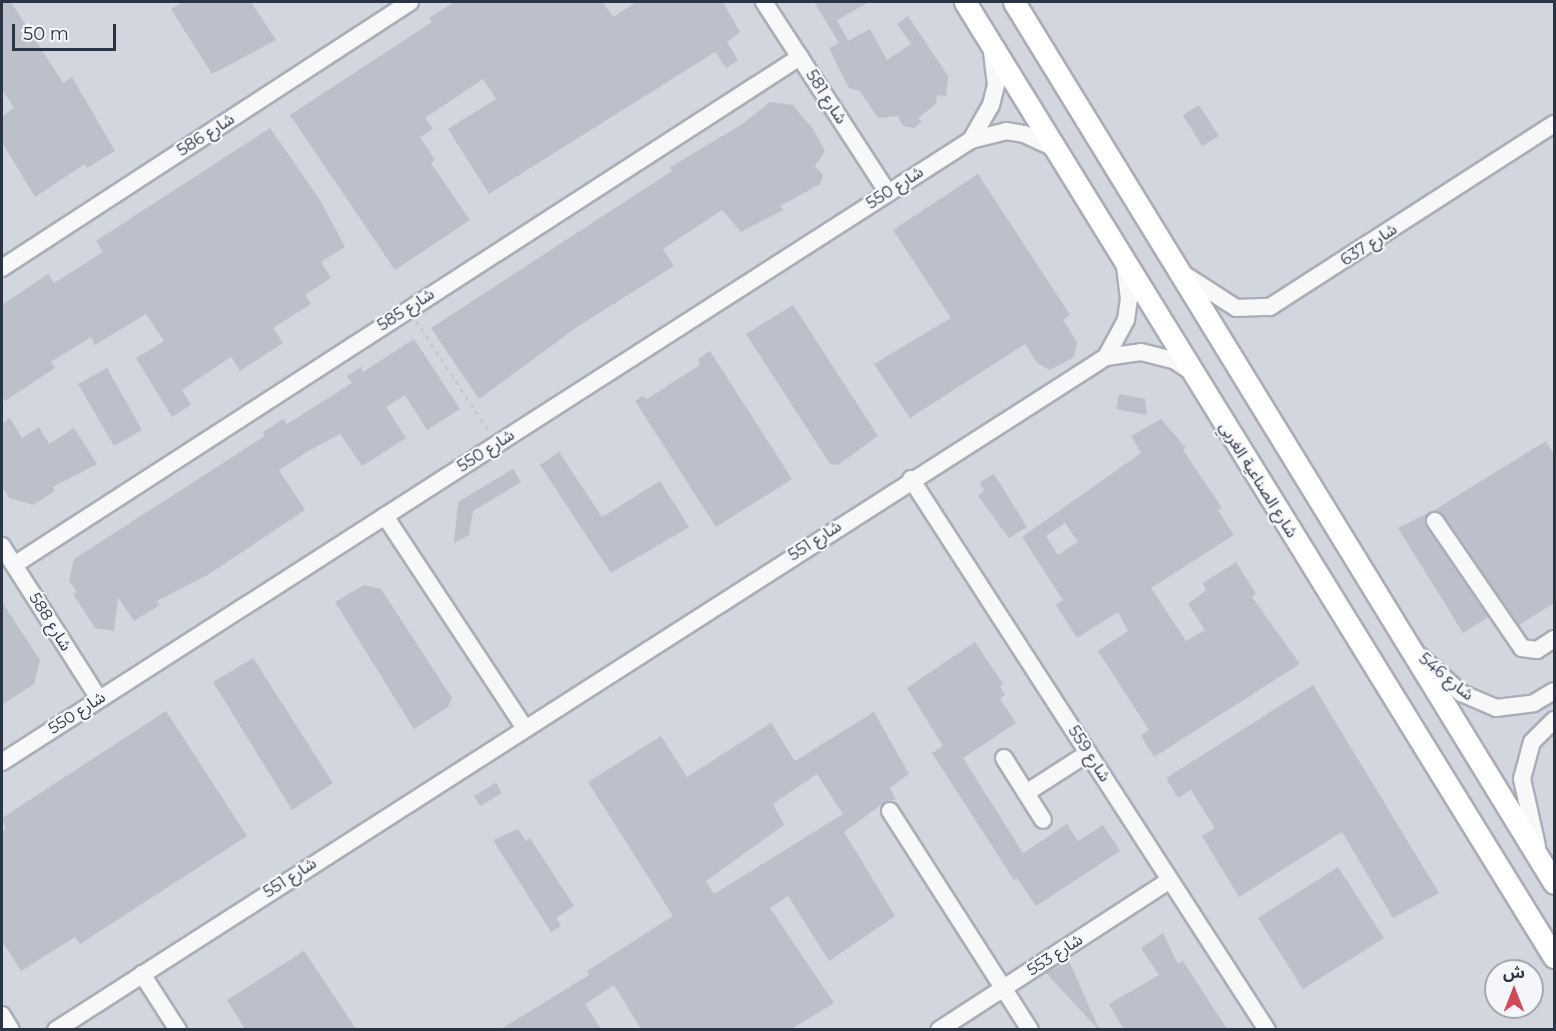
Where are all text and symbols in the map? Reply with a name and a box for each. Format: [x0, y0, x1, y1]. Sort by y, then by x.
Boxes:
scale bar [15, 12, 118, 50]
text: 50 m [23, 23, 69, 45]
street label: شارع 581 [801, 66, 851, 128]
street label: شارع 586 [174, 109, 238, 161]
street label: شارع 550 [863, 163, 927, 213]
street label: شارع 637 [1337, 220, 1401, 270]
street label: شارع 585 [374, 285, 438, 335]
street label: شارع الصناعية الغربي [1215, 419, 1301, 541]
street label: شارع 550 [454, 426, 518, 476]
street label: شارع 551 [785, 517, 845, 565]
street label: شارع 588 [25, 589, 75, 655]
street label: شارع 546 [1415, 649, 1477, 705]
street label: شارع 550 [45, 688, 109, 738]
street label: شارع 559 [1064, 722, 1114, 786]
street label: شارع 551 [260, 854, 320, 902]
street label: شارع 553 [1024, 930, 1086, 980]
north arrow [1484, 959, 1544, 1019]
text: ش [1503, 963, 1525, 982]

